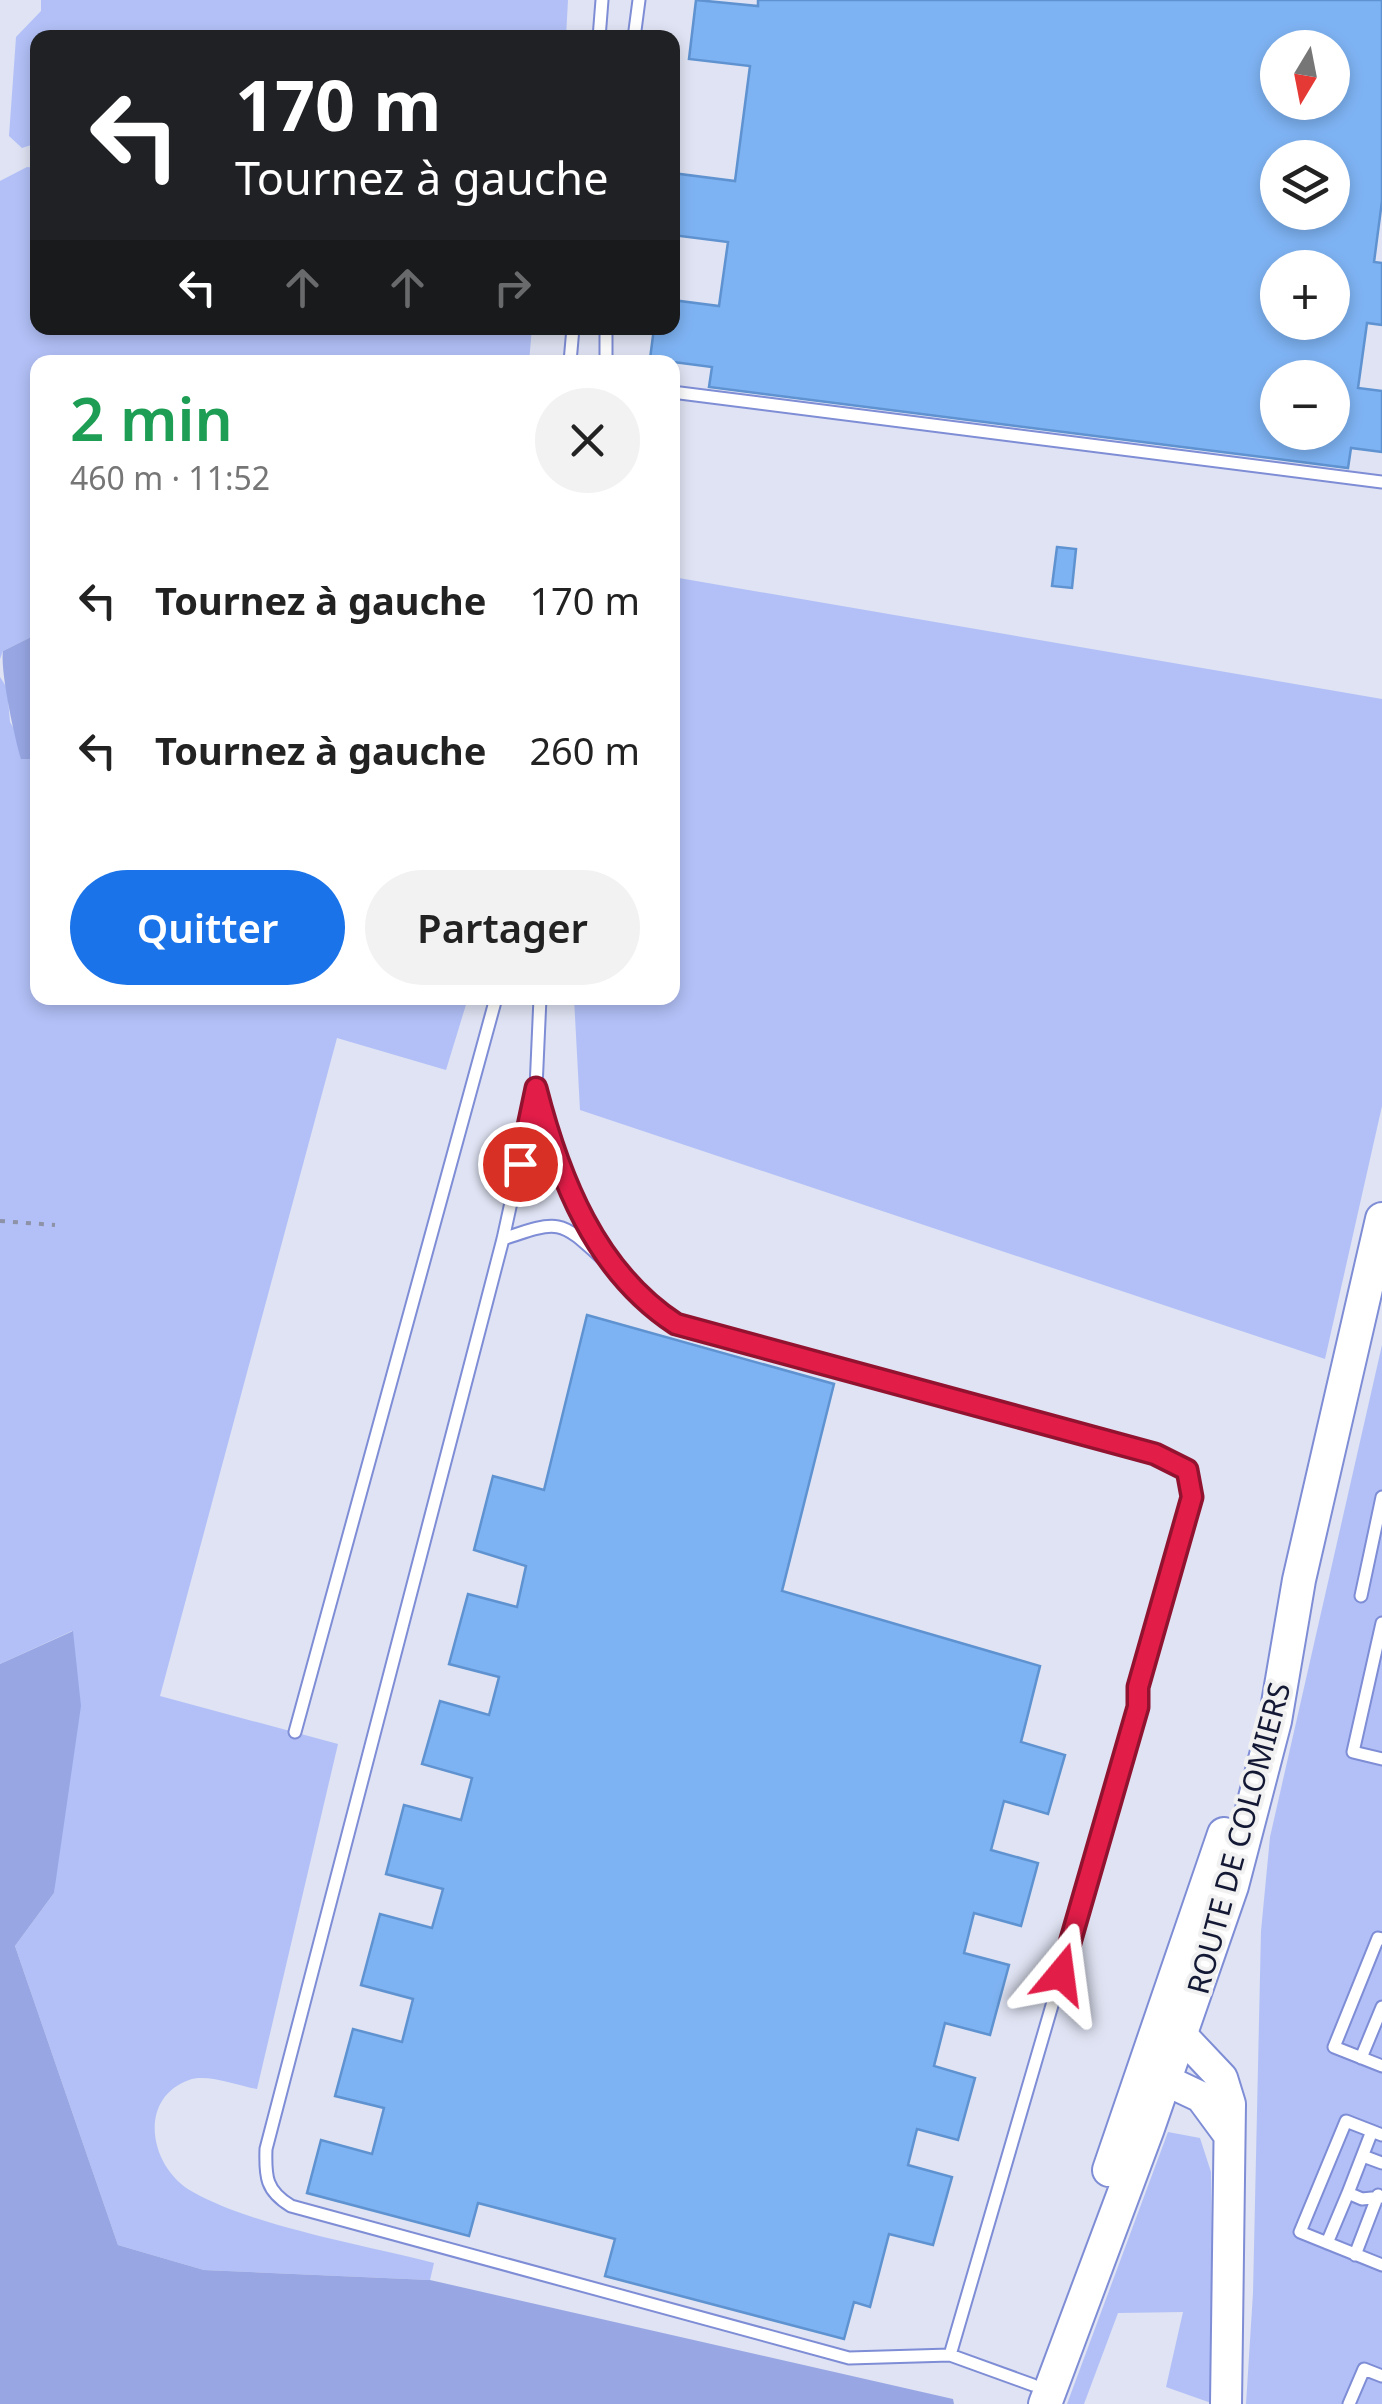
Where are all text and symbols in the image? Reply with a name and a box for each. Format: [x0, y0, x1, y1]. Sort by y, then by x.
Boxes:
north arrow [1260, 30, 1350, 120]
map controls [1260, 30, 1350, 450]
text: 170 m [235, 56, 442, 152]
icon: left [70, 70, 200, 200]
button: layers [1260, 140, 1350, 230]
text: Tournez à gauche [235, 147, 609, 208]
button: + [1260, 250, 1350, 340]
icon: left [170, 260, 225, 315]
icon: ahead [275, 260, 330, 315]
icon: ahead [380, 260, 435, 315]
icon: right [485, 260, 540, 315]
button: − [1260, 360, 1350, 450]
text: 2 min [70, 377, 233, 459]
button: close [535, 388, 640, 493]
text: 460 m · 11:52 [70, 456, 270, 499]
icon: left [70, 573, 125, 628]
text: Tournez à gauche [155, 574, 486, 626]
text: 170 m [529, 574, 640, 626]
icon: left [70, 723, 125, 778]
text: Tournez à gauche [155, 724, 486, 776]
text: 260 m [529, 724, 640, 776]
button: Quitter [70, 870, 345, 985]
button: Partager [365, 870, 640, 985]
pin [478, 1122, 563, 1207]
icon: arrive [493, 1137, 548, 1192]
street label: ROUTE DE COLOMIERS [1177, 1678, 1299, 1998]
position arrow [1009, 1922, 1113, 2026]

